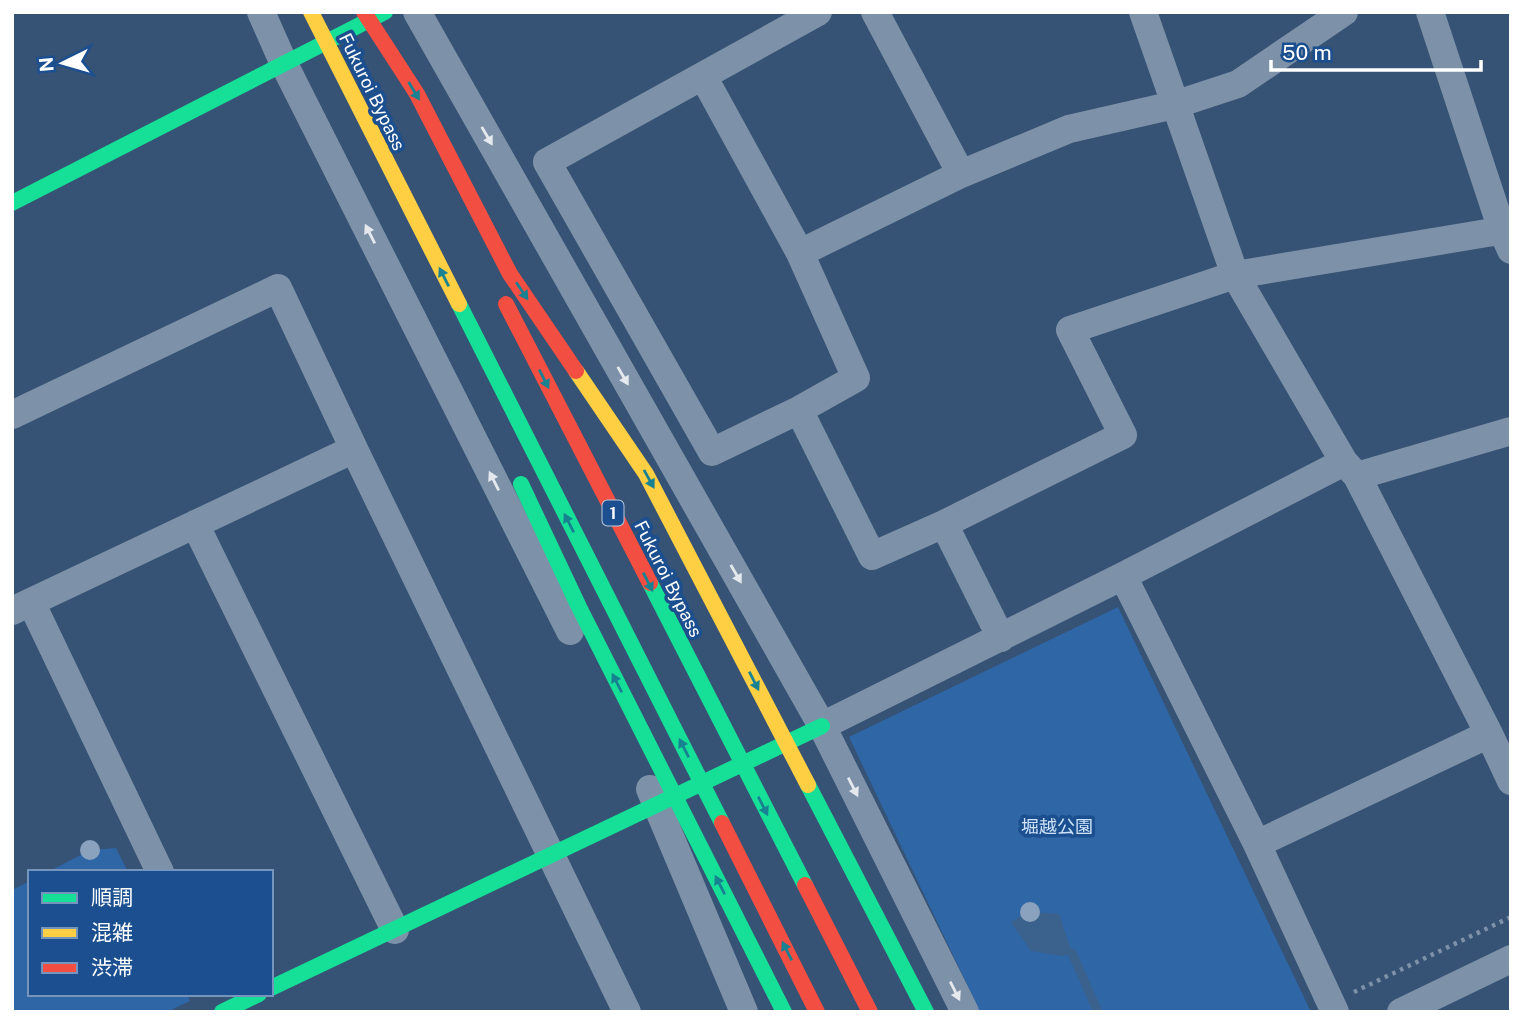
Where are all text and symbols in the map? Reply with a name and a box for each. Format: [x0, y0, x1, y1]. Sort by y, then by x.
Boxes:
north arrow [28, 28, 98, 98]
scale bar [1271, 28, 1481, 72]
street label: Fukuroi Bypass [335, 30, 410, 154]
text: 50 m [1282, 40, 1332, 65]
text: N [34, 56, 58, 73]
one-way arrow [407, 81, 420, 100]
one-way arrow [481, 126, 493, 145]
one-way arrow [364, 224, 375, 244]
one-way arrow [438, 267, 449, 287]
one-way arrow [515, 281, 528, 300]
one-way arrow [617, 366, 629, 386]
one-way arrow [539, 369, 550, 389]
one-way arrow [643, 470, 655, 489]
one-way arrow [489, 471, 500, 491]
road number: 1 [602, 500, 624, 526]
one-way arrow [564, 513, 575, 533]
street label: Fukuroi Bypass [630, 517, 707, 640]
one-way arrow [730, 564, 742, 583]
one-way arrow [641, 572, 653, 592]
one-way arrow [748, 671, 760, 691]
one-way arrow [611, 673, 623, 692]
one-way arrow [678, 738, 689, 758]
one-way arrow [847, 777, 858, 797]
one-way arrow [757, 796, 769, 815]
park label: 堀越公園 [1021, 816, 1093, 837]
legend [28, 870, 273, 996]
one-way arrow [715, 875, 726, 895]
text: 順調 [91, 885, 133, 910]
text: 混雑 [91, 920, 133, 945]
one-way arrow [781, 941, 792, 961]
text: 渋滞 [91, 955, 133, 980]
one-way arrow [949, 981, 960, 1001]

